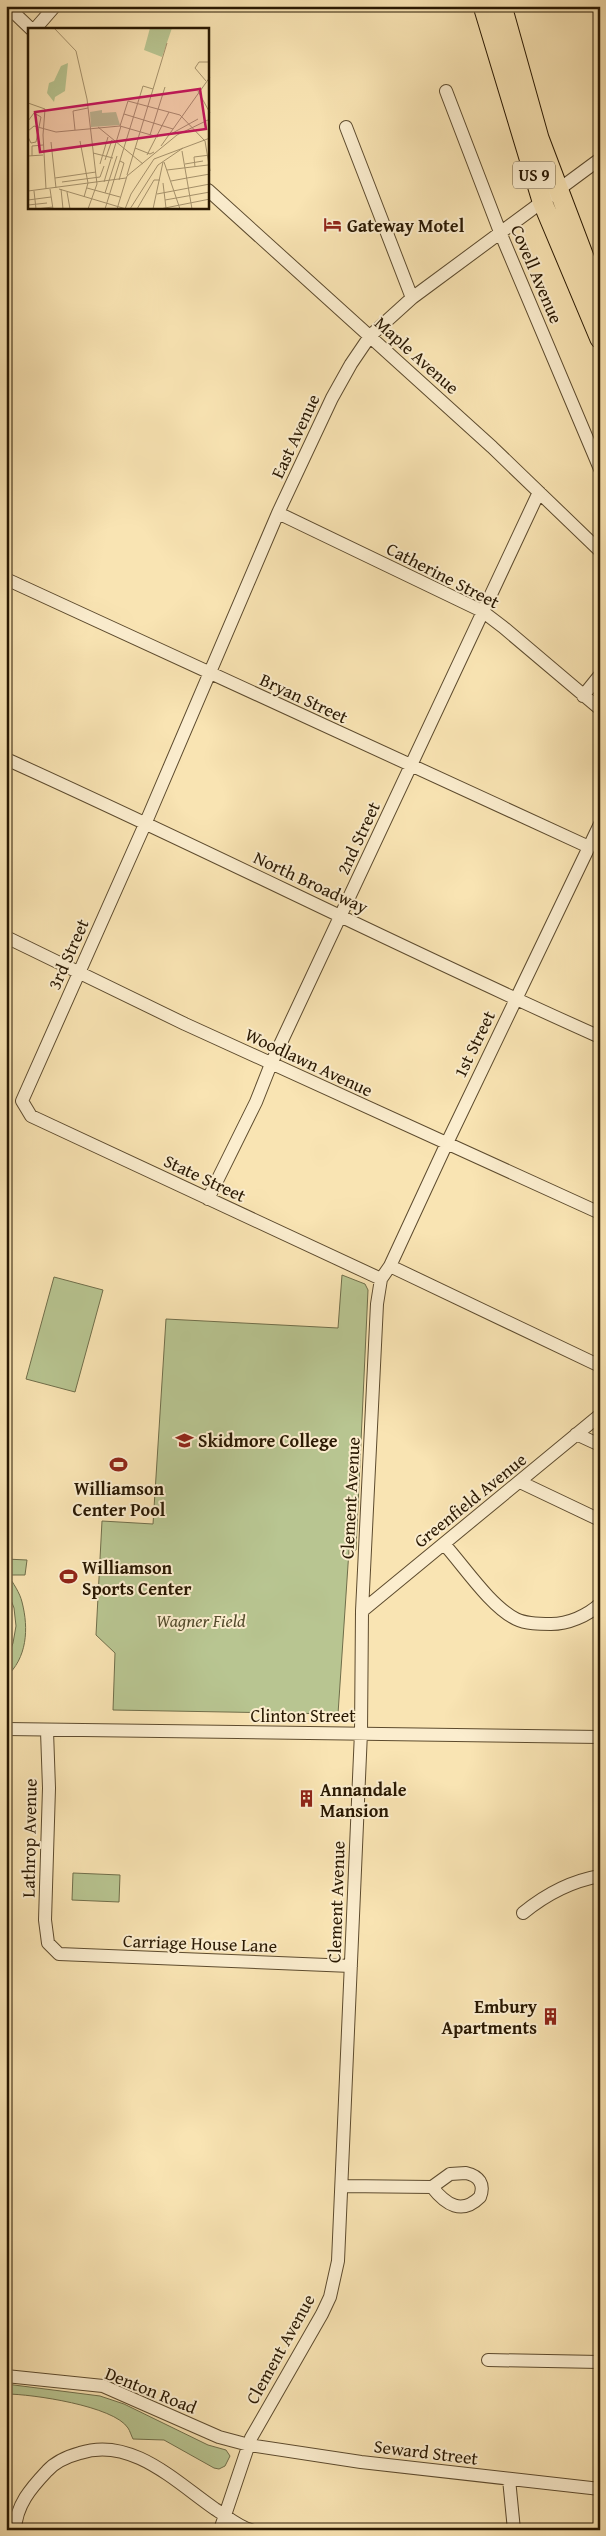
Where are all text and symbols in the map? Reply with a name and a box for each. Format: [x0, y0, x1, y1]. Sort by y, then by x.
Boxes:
inset map [28, 28, 209, 209]
road number: US 9 [513, 162, 555, 188]
place label: Gateway Motel [347, 212, 465, 239]
hotel icon: Gateway Motel [323, 215, 343, 235]
street label: Covell Avenue [504, 220, 570, 328]
street label: Maple Avenue [369, 310, 465, 400]
street label: East Avenue [264, 389, 326, 483]
street label: Catherine Street [382, 535, 505, 615]
street label: Bryan Street [255, 666, 353, 730]
street label: 2nd Street [329, 796, 387, 879]
street label: North Broadway [249, 844, 373, 920]
street label: 3rd Street [40, 914, 96, 994]
street label: 1st Street [446, 1005, 502, 1082]
street label: Woodlawn Avenue [241, 1021, 377, 1103]
street label: State Street [159, 1147, 251, 1209]
place label: Skidmore College [198, 1427, 338, 1454]
school or university icon: Skidmore College [174, 1430, 194, 1450]
street label: Clement Avenue [333, 1436, 367, 1560]
street label: Greenfield Avenue [408, 1446, 532, 1554]
sports icon: Williamson Center Pool [109, 1455, 129, 1475]
place label: Williamson Center Pool [73, 1475, 166, 1523]
place label: Williamson Sports Center [82, 1554, 192, 1602]
sports icon: Williamson Sports Center [58, 1567, 78, 1587]
park label: Wagner Field [156, 1607, 246, 1634]
street label: Clinton Street [250, 1702, 356, 1729]
place label: Annandale Mansion [320, 1776, 407, 1824]
street label: Lathrop Avenue [14, 1778, 44, 1898]
building icon: Annandale Mansion [296, 1789, 316, 1809]
street label: Clement Avenue [320, 1840, 352, 1964]
street label: Carriage House Lane [122, 1927, 278, 1959]
place label: Embury Apartments [441, 1993, 538, 2041]
building icon: Embury Apartments [541, 2006, 561, 2026]
street label: Clement Avenue [239, 2289, 321, 2409]
street label: Denton Road [101, 2359, 201, 2421]
street label: Seward Street [372, 2432, 480, 2472]

